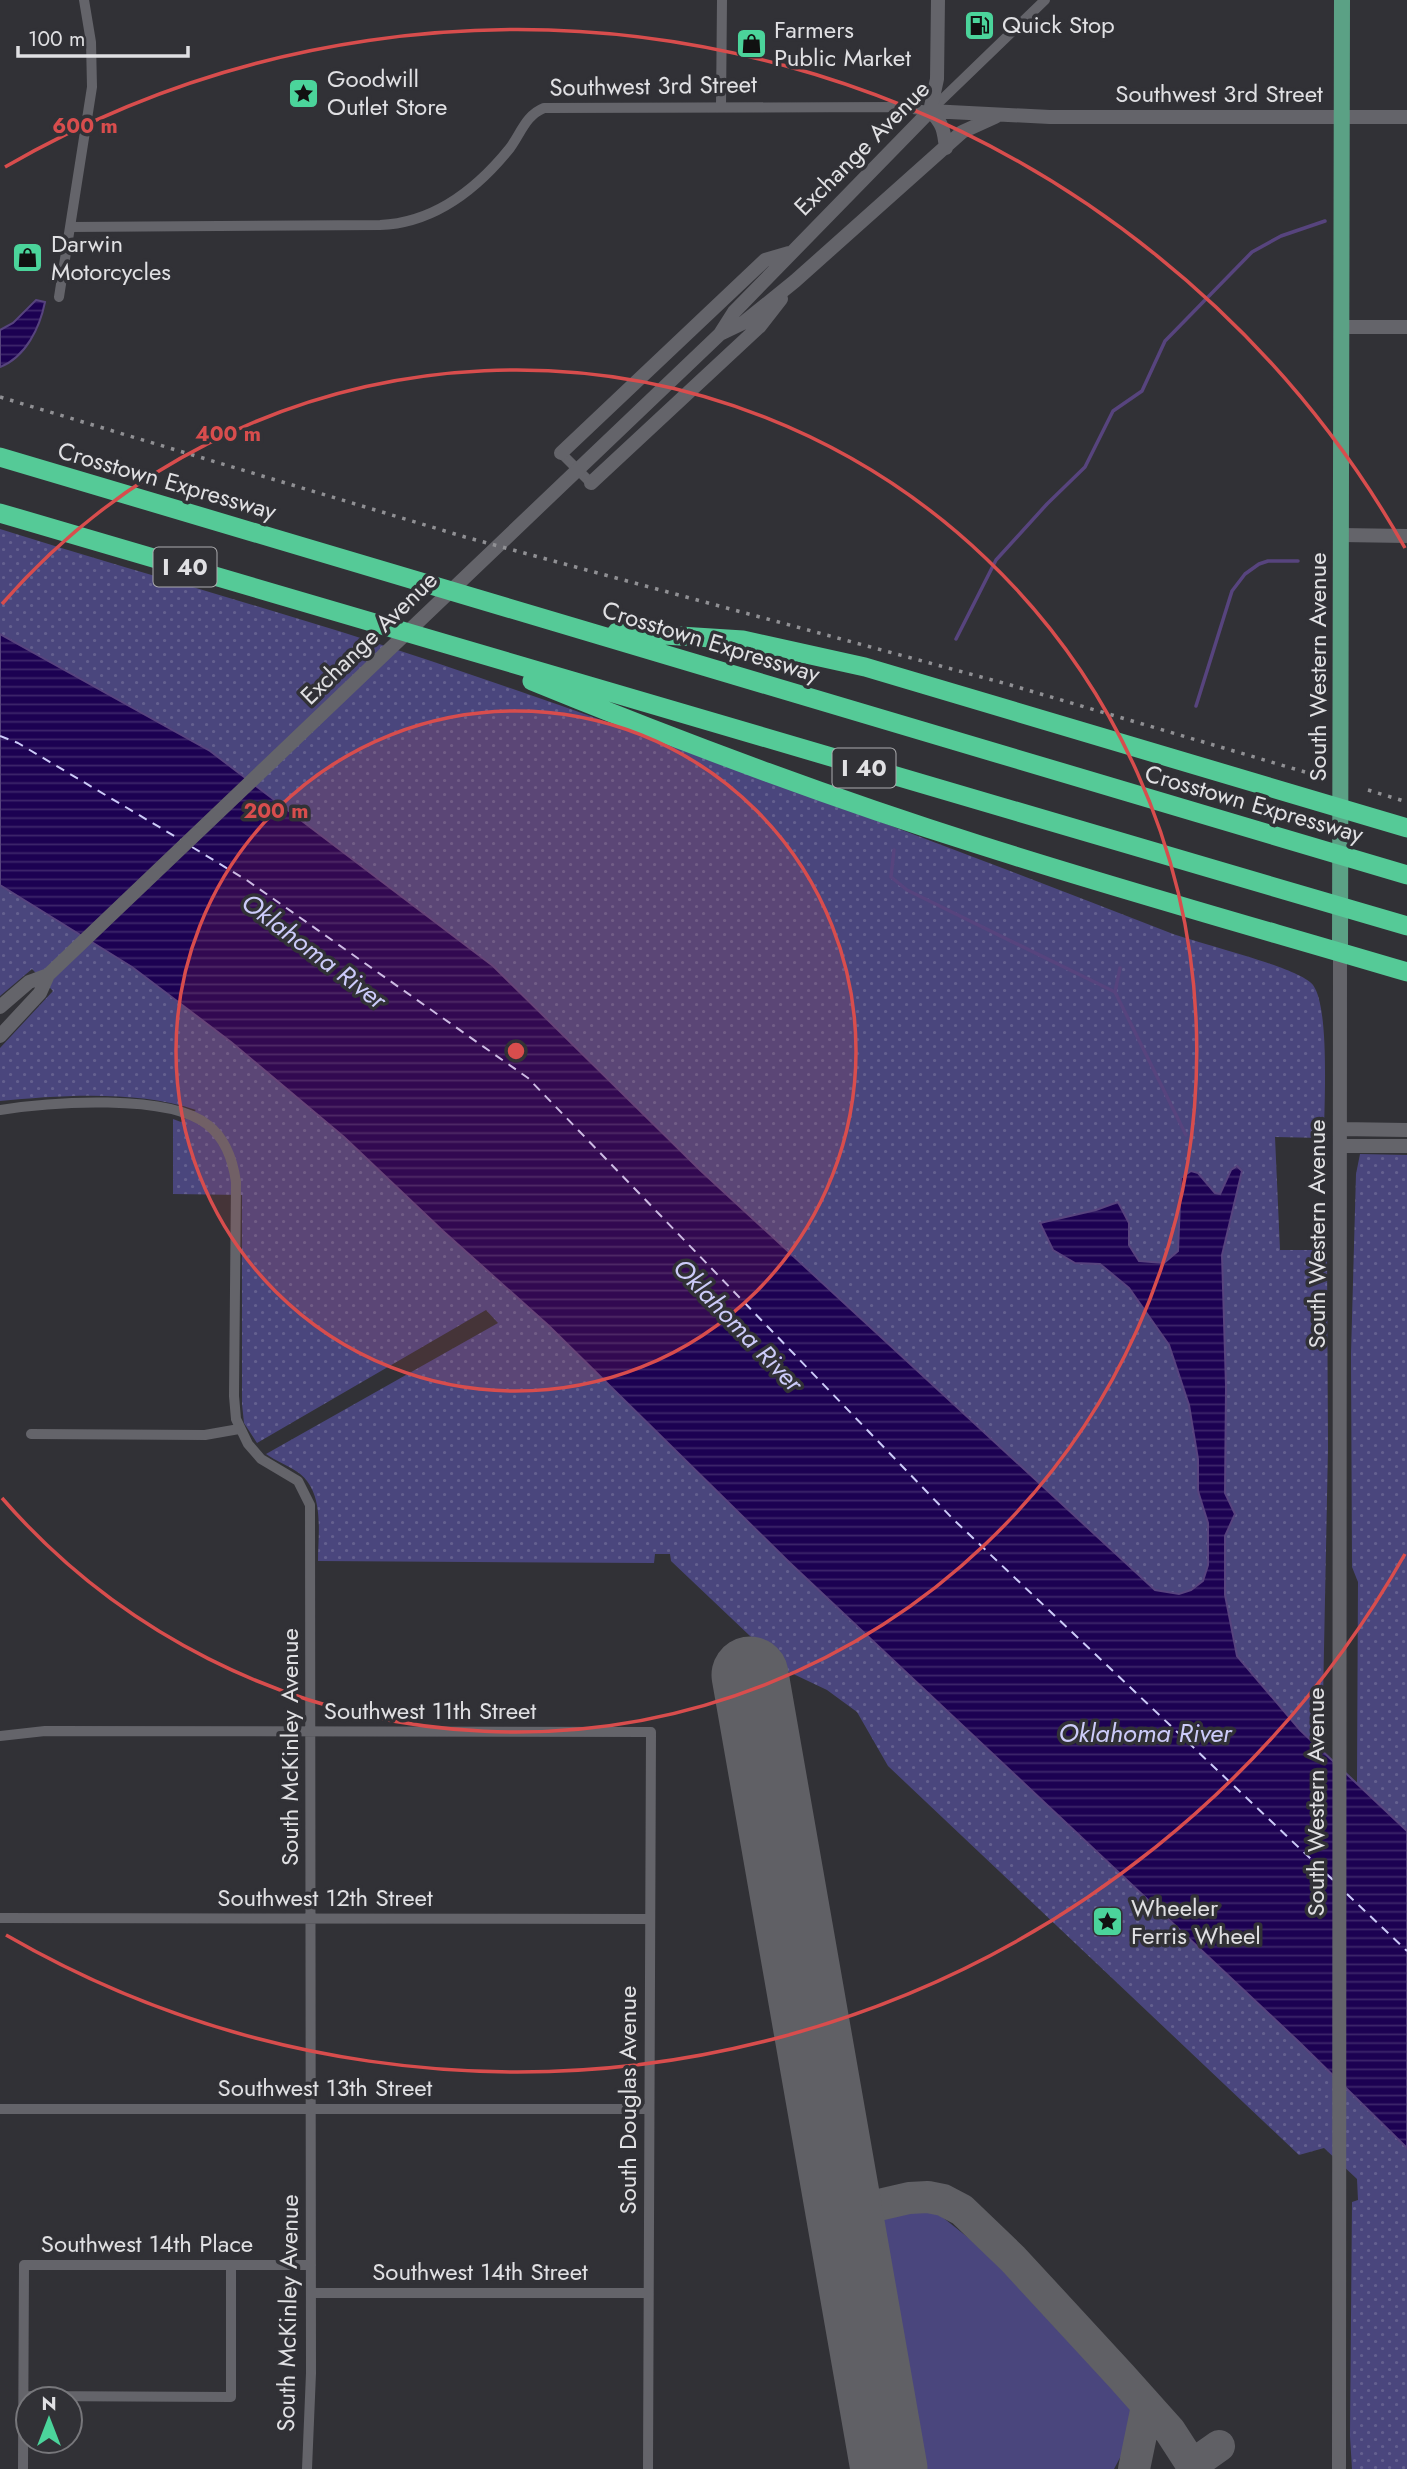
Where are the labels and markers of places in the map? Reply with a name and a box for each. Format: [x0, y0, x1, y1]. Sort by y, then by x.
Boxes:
place label: Quick Stop [1002, 7, 1115, 42]
fuel station icon: Quick Stop [962, 8, 996, 42]
place label: Farmers Public Market [774, 12, 911, 75]
shop icon: Farmers Public Market [734, 27, 768, 61]
place label: Goodwill Outlet Store [327, 61, 447, 124]
place icon: Goodwill Outlet Store [287, 76, 321, 110]
place label: Darwin Motorcycles [51, 226, 171, 289]
shop icon: Darwin Motorcycles [11, 241, 45, 275]
centre of rings [504, 1039, 528, 1063]
place label: Wheeler Ferris Wheel [1131, 1890, 1261, 1953]
place icon: Wheeler Ferris Wheel [1091, 1905, 1125, 1939]

